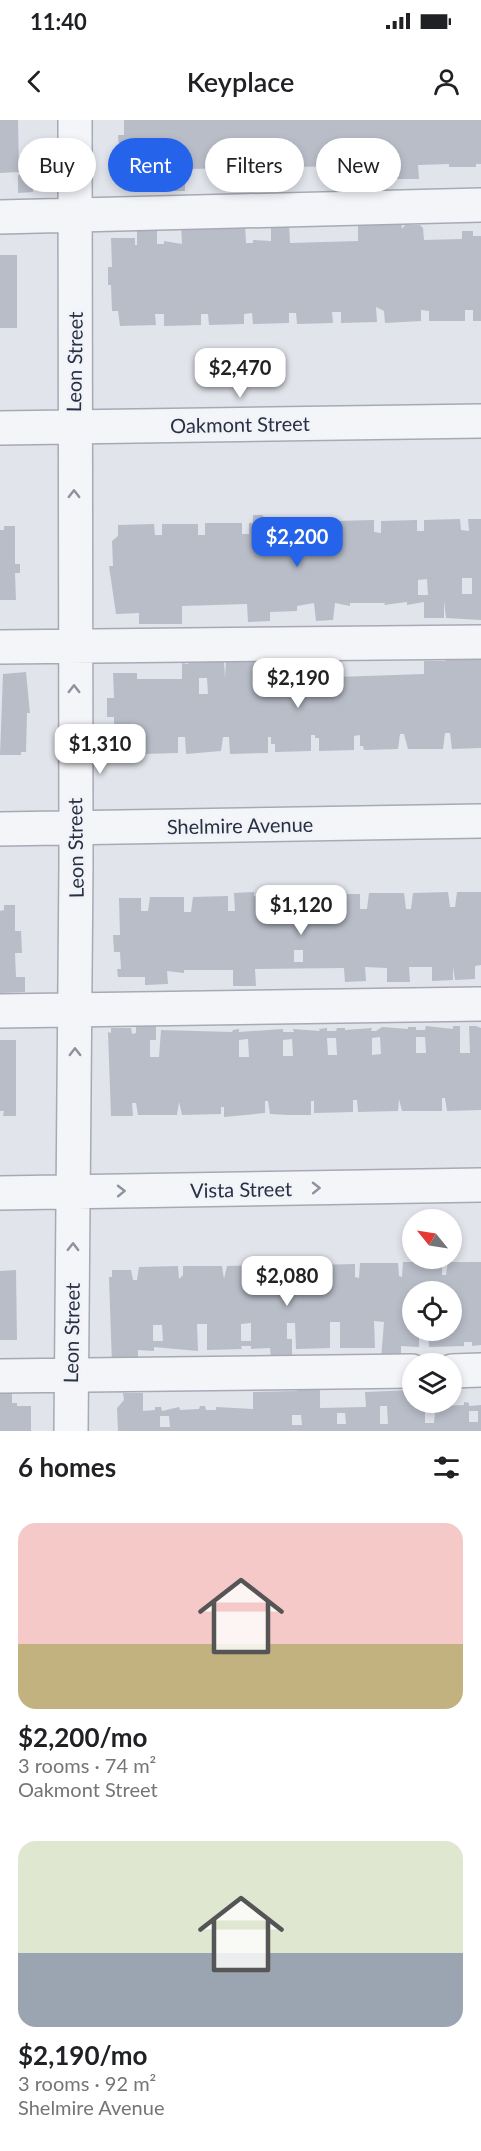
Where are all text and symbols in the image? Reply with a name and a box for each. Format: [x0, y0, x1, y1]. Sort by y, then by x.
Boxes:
text: 11:40 [30, 8, 87, 35]
icon: back [18, 65, 51, 98]
text: Keyplace [187, 65, 294, 98]
icon: person [430, 65, 463, 98]
chip: Buy [18, 138, 96, 192]
chip: Rent [108, 138, 193, 192]
chip: Filters [205, 138, 304, 192]
chip: New [316, 138, 401, 192]
street label: Leon Street [61, 312, 87, 412]
pin: $2,470 [191, 348, 289, 399]
text: $2,470 [209, 355, 271, 379]
street label: Oakmont Street [170, 411, 310, 437]
one-way arrow [68, 489, 80, 498]
pin: $2,200 [248, 517, 346, 568]
text: $2,200 [266, 524, 328, 548]
pin: $2,190 [249, 658, 347, 709]
text: $2,190 [267, 665, 329, 689]
one-way arrow [68, 684, 80, 693]
pin: $1,310 [51, 724, 149, 775]
text: $1,310 [69, 731, 131, 755]
street label: Leon Street [62, 798, 88, 898]
street label: Shelmire Avenue [167, 812, 313, 838]
pin: $1,120 [252, 885, 350, 936]
text: $1,120 [270, 892, 332, 916]
one-way arrow [69, 1047, 81, 1056]
street label: Vista Street [190, 1176, 292, 1202]
one-way arrow [312, 1182, 321, 1194]
one-way arrow [117, 1185, 126, 1197]
north arrow [402, 1209, 462, 1269]
map controls [402, 1209, 462, 1413]
one-way arrow [67, 1242, 79, 1251]
pin: $2,080 [238, 1256, 336, 1307]
text: $2,080 [256, 1263, 318, 1287]
button: locate [402, 1281, 462, 1341]
street label: Leon Street [58, 1283, 84, 1383]
button: layers [402, 1353, 462, 1413]
text: 6 homes [18, 1451, 116, 1483]
icon: filters [430, 1451, 463, 1484]
icon: home [187, 1562, 295, 1670]
text: $2,200/mo [18, 1721, 148, 1753]
text: 3 rooms · 74 m² [18, 1753, 156, 1777]
text: Oakmont Street [18, 1777, 158, 1801]
icon: home [187, 1880, 295, 1988]
text: $2,190/mo [18, 2039, 148, 2071]
text: 3 rooms · 92 m² [18, 2071, 156, 2095]
text: Shelmire Avenue [18, 2095, 164, 2119]

